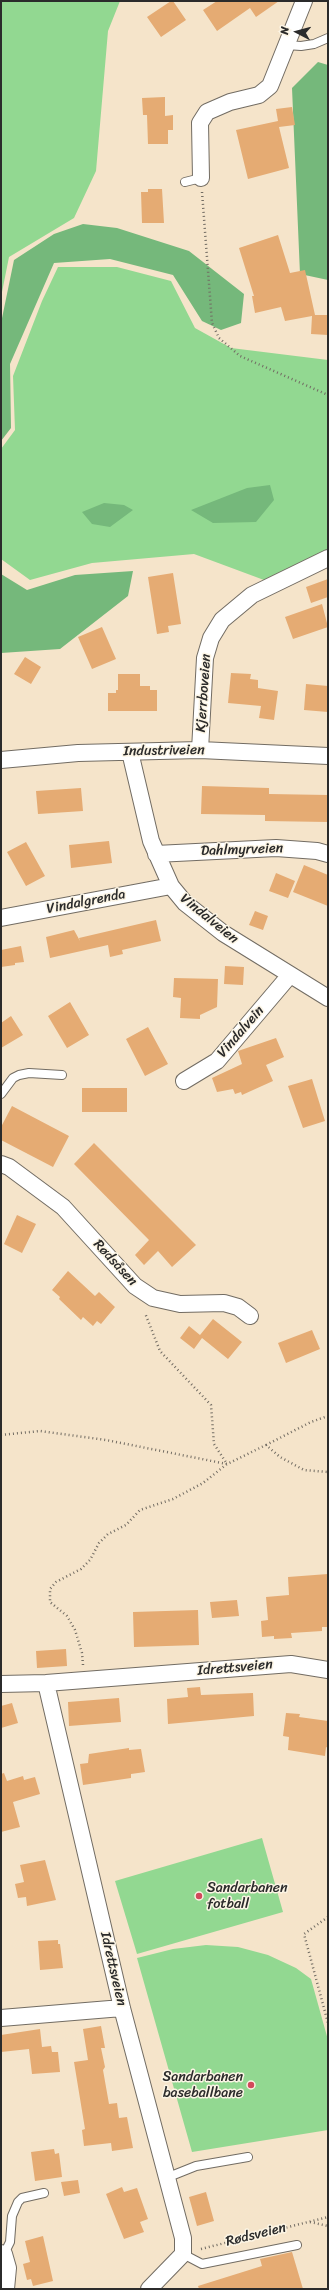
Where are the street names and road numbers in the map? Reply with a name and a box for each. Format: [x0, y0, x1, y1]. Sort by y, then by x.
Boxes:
street label: Kjerrboveien [193, 653, 215, 733]
street label: Industriveien [123, 742, 205, 760]
street label: Dahlmyrveien [201, 840, 283, 860]
street label: Vindalgrenda [45, 886, 127, 918]
street label: Vindalveien [177, 890, 241, 948]
street label: Vindalvein [214, 1003, 268, 1061]
street label: Rødsåsen [89, 1236, 141, 1290]
street label: Idrettsveien [197, 1656, 273, 1680]
street label: Idrettsveien [96, 1930, 130, 2008]
street label: Rødsveien [224, 2219, 288, 2251]

